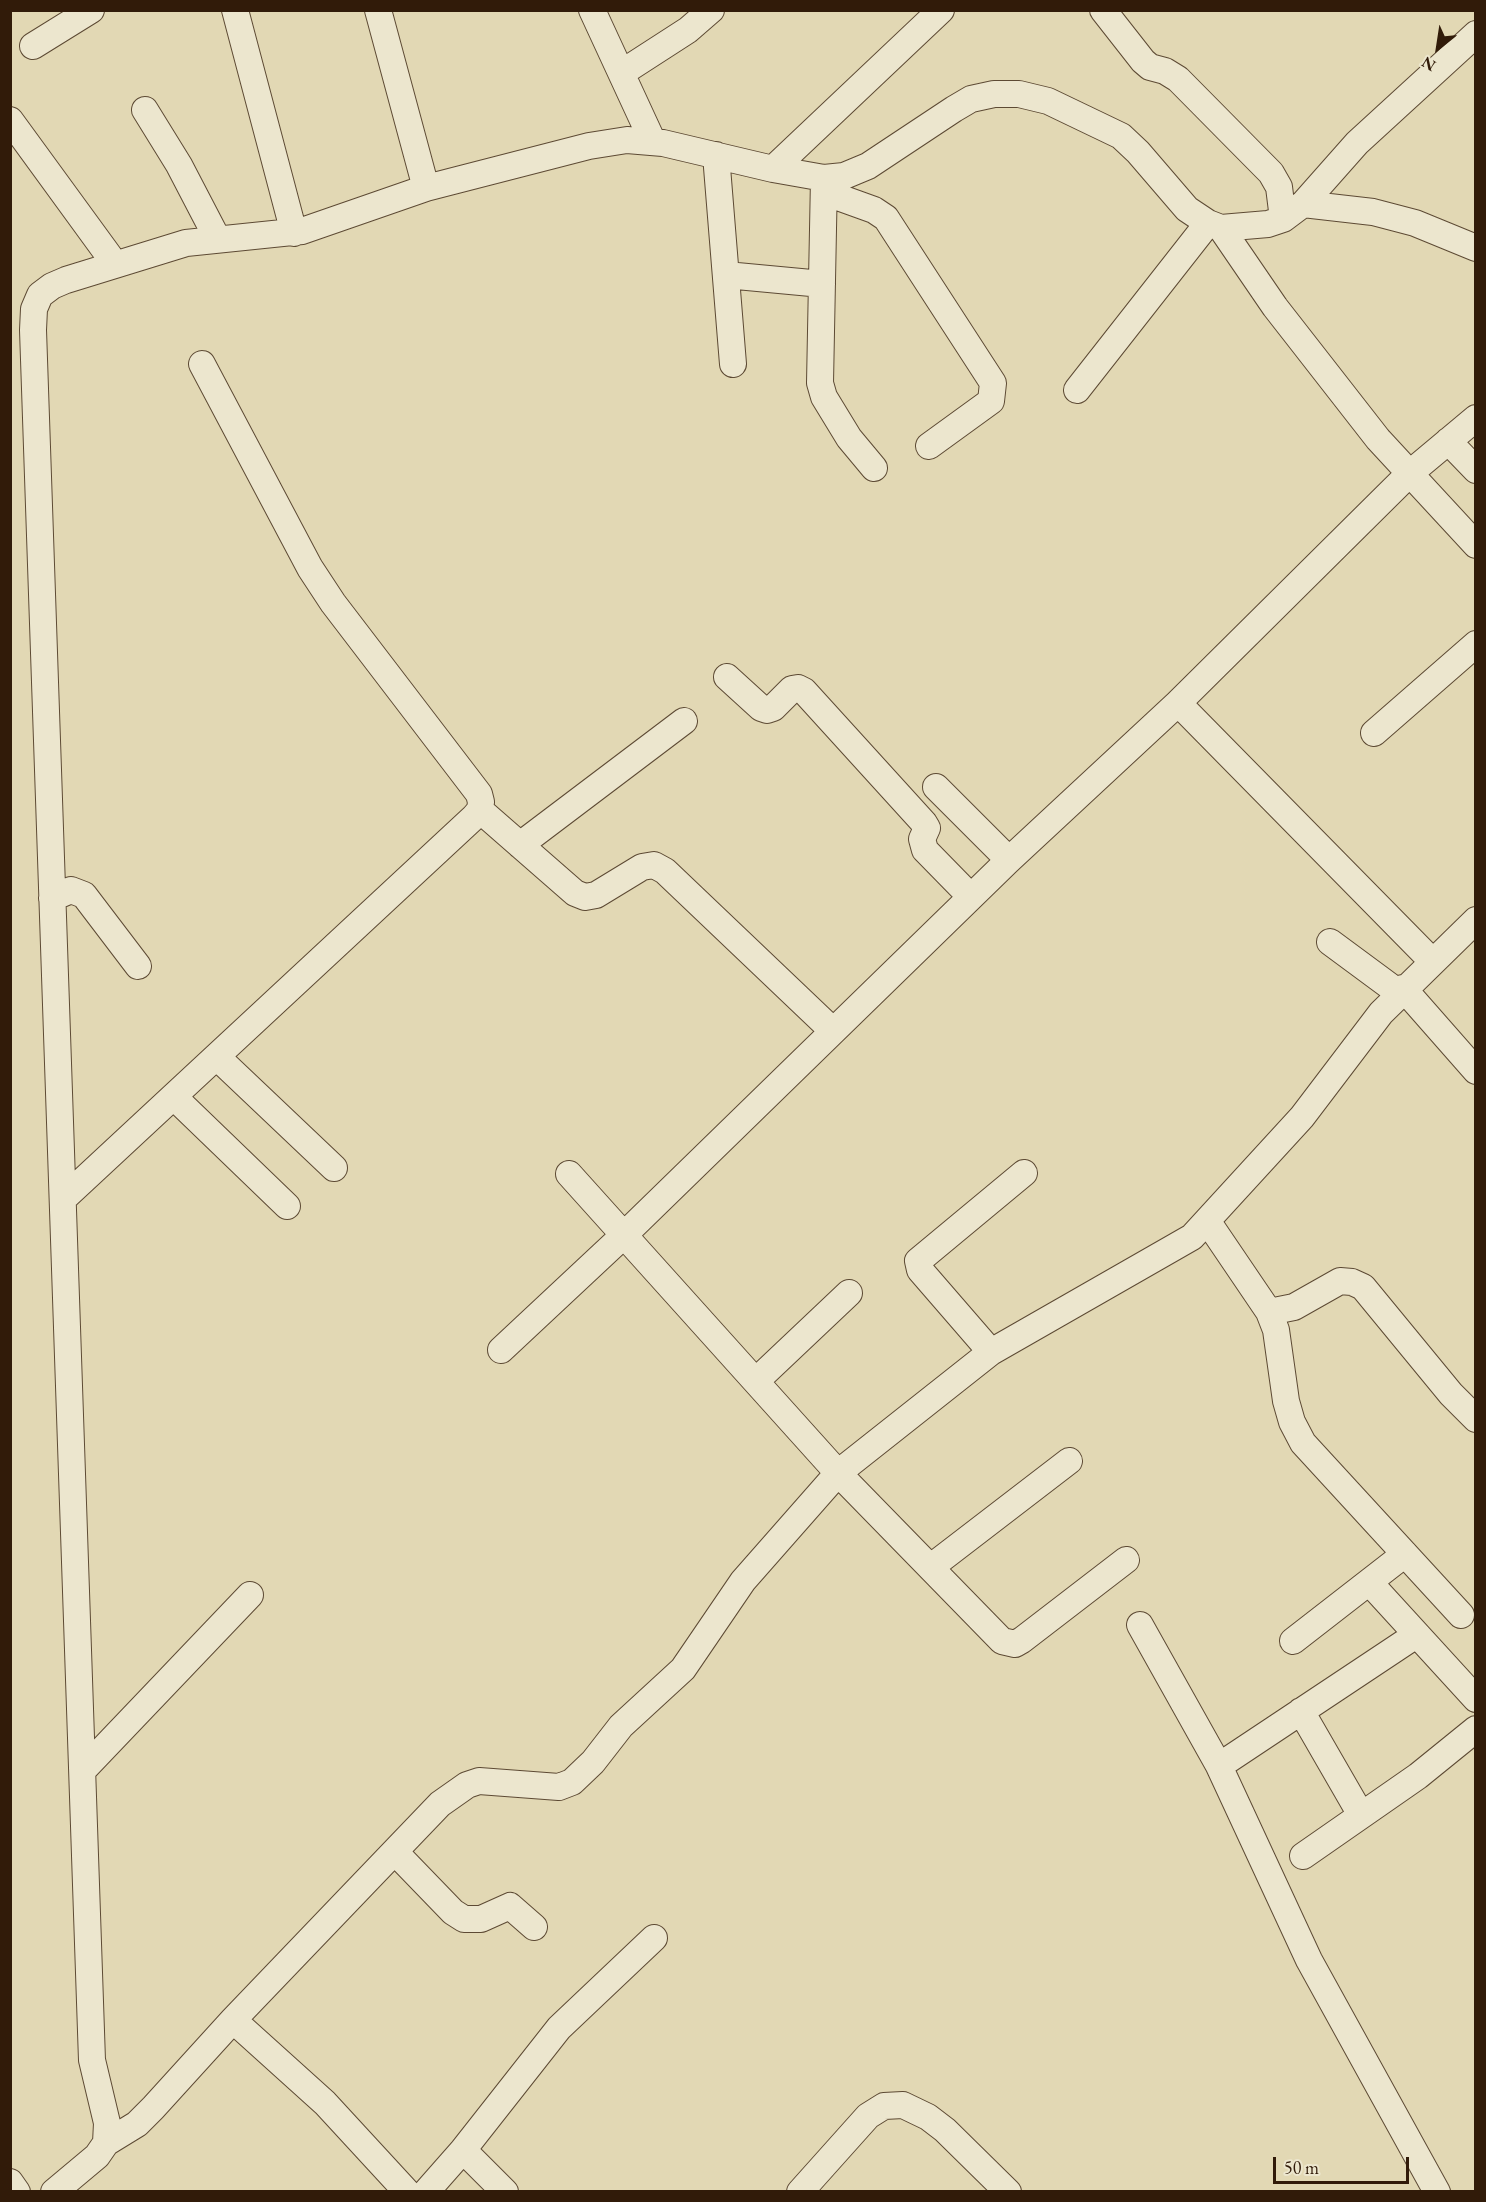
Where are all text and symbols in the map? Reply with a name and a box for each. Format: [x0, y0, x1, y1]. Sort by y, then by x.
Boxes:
north arrow [1408, 18, 1468, 78]
text: N [1418, 52, 1440, 76]
scale bar [1276, 2145, 1412, 2183]
text: 50 m [1284, 2156, 1319, 2179]

